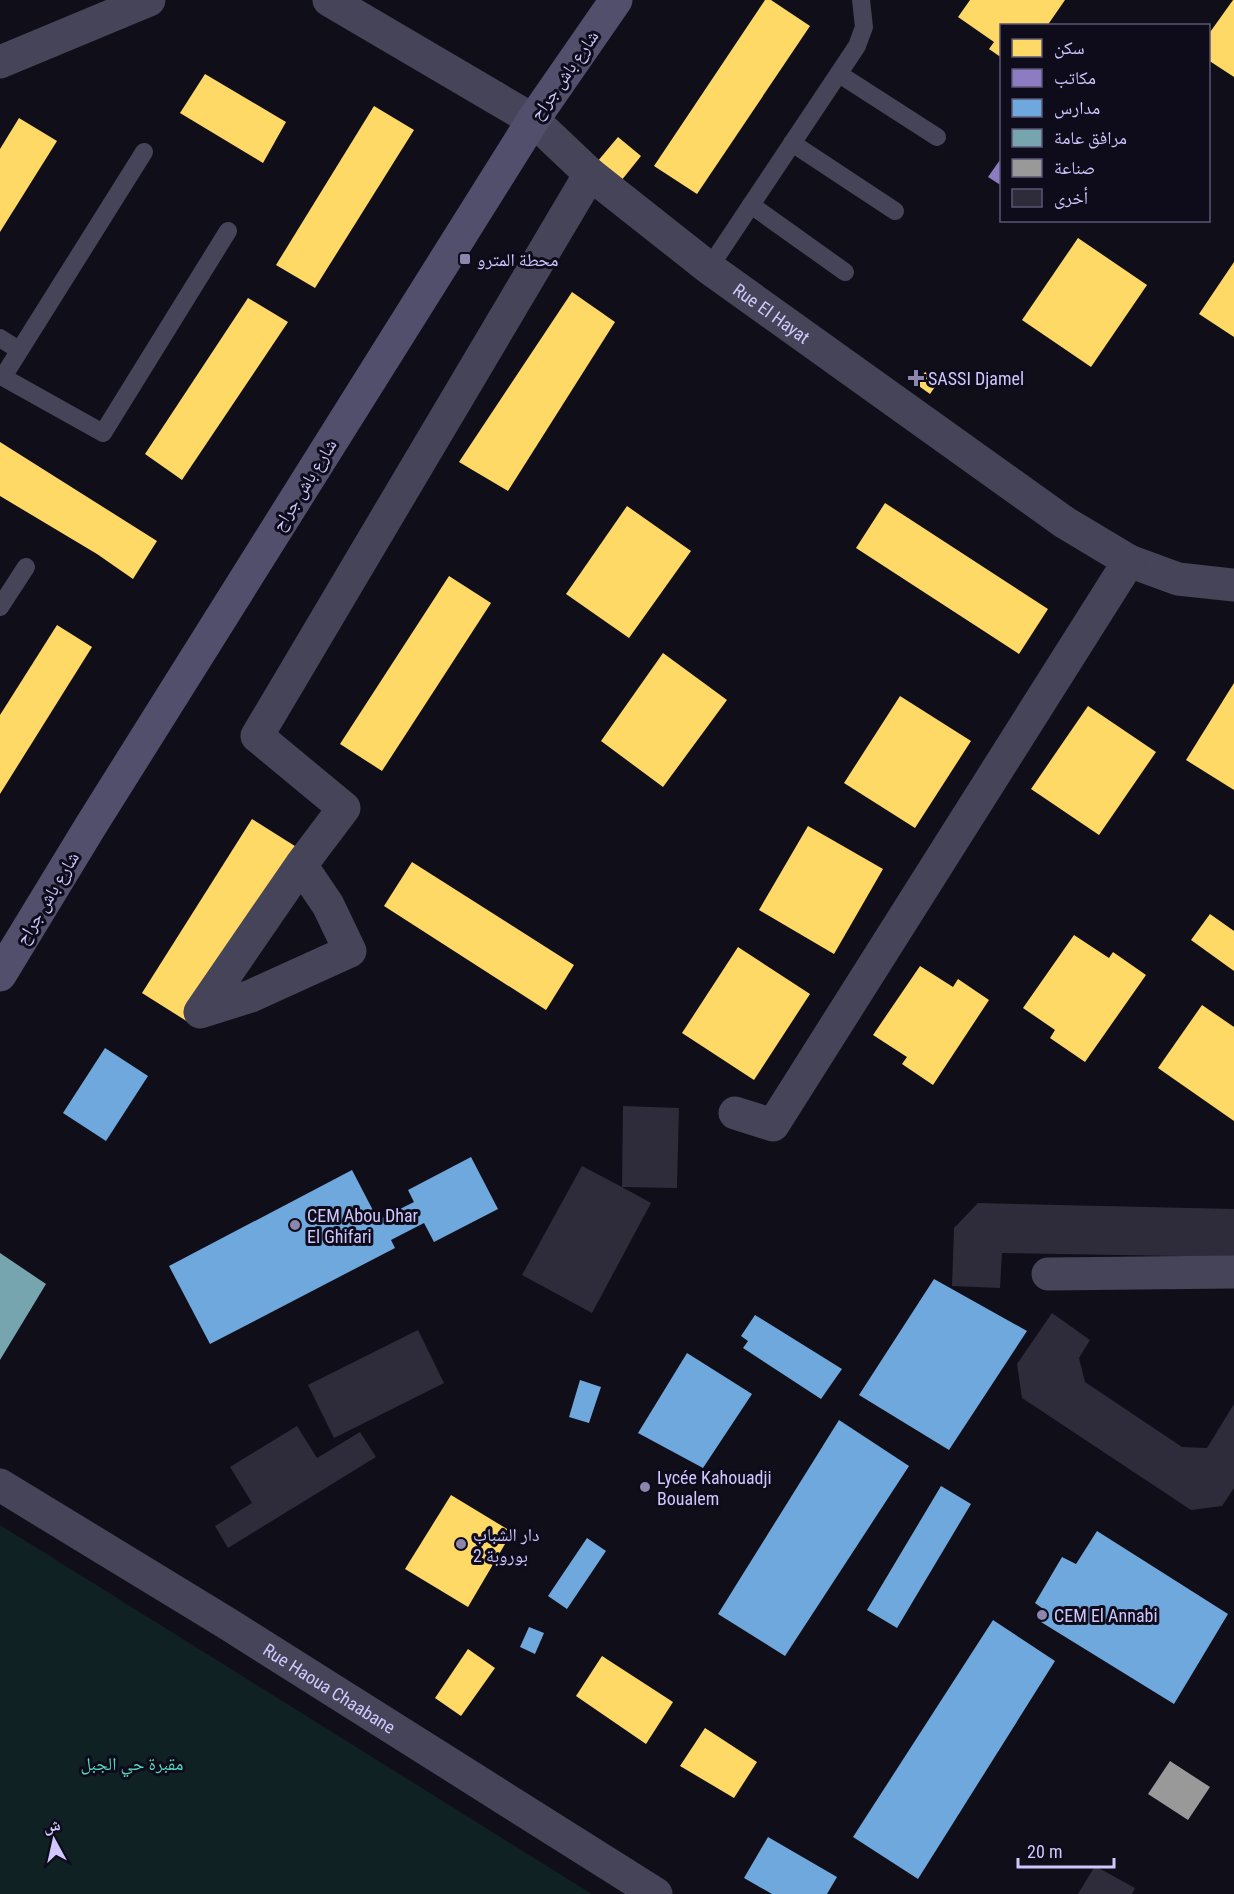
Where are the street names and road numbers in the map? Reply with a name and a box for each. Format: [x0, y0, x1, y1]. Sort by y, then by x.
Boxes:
street label: شارع باش جراح [525, 26, 604, 125]
street label: Rue El Hayat [729, 278, 814, 347]
street label: شارع باش جراح [267, 435, 342, 536]
street label: شارع باش جراح [11, 848, 85, 949]
street label: Rue Haoua Chaabane [260, 1639, 399, 1737]

